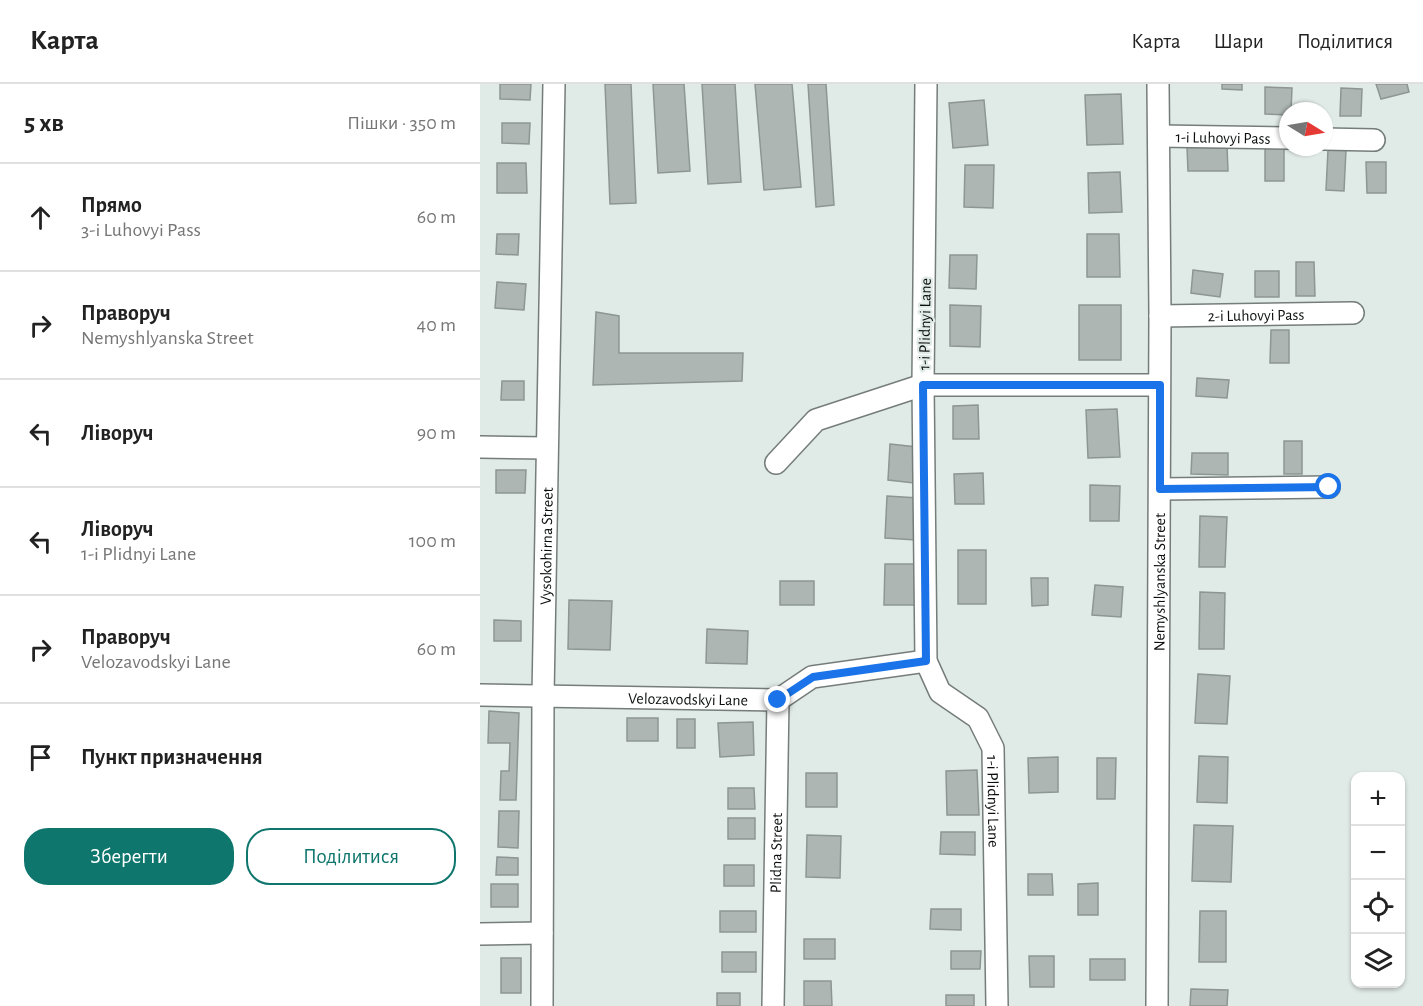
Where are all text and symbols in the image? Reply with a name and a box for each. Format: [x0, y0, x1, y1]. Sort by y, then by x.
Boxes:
text: Карта [30, 27, 99, 55]
text: Карта [1131, 31, 1181, 52]
text: Шари [1214, 31, 1264, 52]
text: Поділитися [1297, 31, 1393, 52]
north arrow [1279, 102, 1333, 156]
text: 5 хв [24, 110, 64, 136]
text: Пішки · 350 m [347, 113, 456, 133]
street label: 1-i Luhovyi Pass [1175, 129, 1271, 147]
text: Прямо [81, 194, 142, 216]
icon: ahead [24, 201, 57, 234]
text: 60 m [417, 207, 456, 227]
text: 3-i Luhovyi Pass [81, 220, 201, 240]
street label: 1-i Plidnyi Lane [916, 278, 935, 370]
text: Праворуч [81, 302, 171, 324]
street label: 2-i Luhovyi Pass [1207, 307, 1305, 324]
icon: right [24, 309, 57, 342]
text: 40 m [417, 315, 456, 335]
text: Nemyshlyanska Street [81, 328, 254, 348]
icon: left [24, 417, 57, 450]
text: Ліворуч [81, 422, 154, 444]
text: 90 m [417, 423, 456, 443]
route start [1315, 473, 1341, 499]
street label: Vysokohirna Street [538, 487, 556, 605]
street label: Nemyshlyanska Street [1152, 513, 1169, 651]
text: Ліворуч [81, 518, 154, 540]
icon: left [24, 525, 57, 558]
text: 100 m [409, 531, 456, 551]
text: 1-i Plidnyi Lane [81, 544, 196, 564]
text: Праворуч [81, 626, 171, 648]
icon: right [24, 633, 57, 666]
text: 60 m [417, 639, 456, 659]
text: Velozavodskyi Lane [81, 652, 231, 672]
route end [764, 686, 790, 712]
street label: Velozavodskyi Lane [628, 690, 748, 709]
icon: arrive [24, 741, 57, 774]
text: Пункт призначення [81, 746, 263, 768]
street label: 1-i Plidnyi Lane [984, 755, 1002, 848]
map controls [1351, 772, 1405, 988]
button: + [1351, 772, 1405, 826]
street label: Plidna Street [768, 813, 785, 893]
button: − [1351, 826, 1405, 880]
button: Зберегти [24, 828, 234, 885]
button: Поділитися [246, 828, 456, 885]
button: locate [1351, 880, 1405, 934]
button: layers [1351, 934, 1405, 988]

